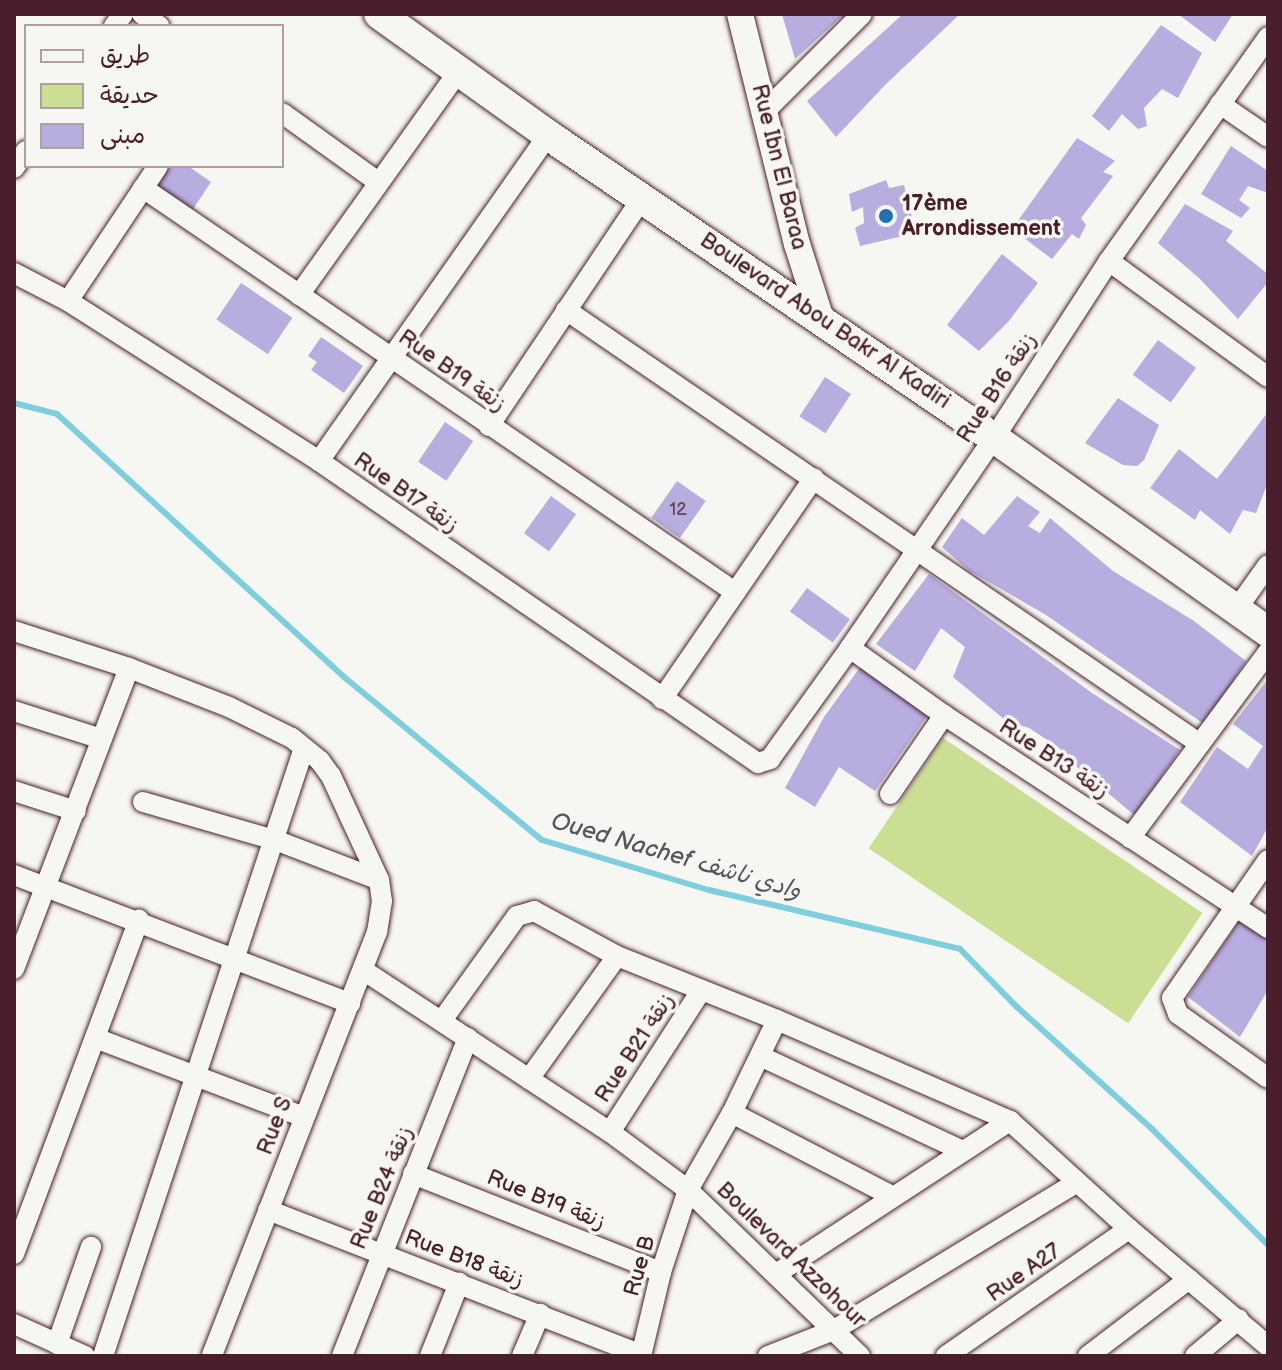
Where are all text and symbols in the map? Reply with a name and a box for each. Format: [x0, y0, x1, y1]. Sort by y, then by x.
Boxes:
legend [24, 24, 284, 168]
text: طريق [100, 41, 150, 70]
text: حديقة [100, 81, 159, 110]
street label: Rue Ibn El Baraa [746, 81, 812, 253]
text: مبنى [100, 121, 145, 150]
place label: 17ème Arrondissement [902, 190, 1060, 242]
marker: 17ème Arrondissement [877, 207, 895, 225]
street label: Boulevard Abou Bakr Al Kadiri [695, 227, 955, 415]
street label: Rue B19 زنقة [393, 324, 511, 418]
street label: Rue B16 زنقة [952, 328, 1042, 448]
street label: Rue B17 زنقة [348, 447, 464, 539]
house number: 12 [669, 499, 687, 521]
street label: Rue B13 زنقة [994, 714, 1114, 804]
water label: Oued Nachef وادي ناشف [548, 806, 804, 906]
street label: Rue B21 زنقة [590, 988, 680, 1108]
street label: Rue S [252, 1093, 298, 1159]
street label: Rue B24 زنقة [345, 1123, 419, 1253]
street label: Rue B19 زنقة [483, 1164, 609, 1236]
street label: Boulevard Azzohour [711, 1177, 871, 1333]
street label: Rue B18 زنقة [401, 1224, 527, 1294]
street label: Rue B [619, 1233, 661, 1299]
street label: Rue A27 [982, 1238, 1066, 1308]

